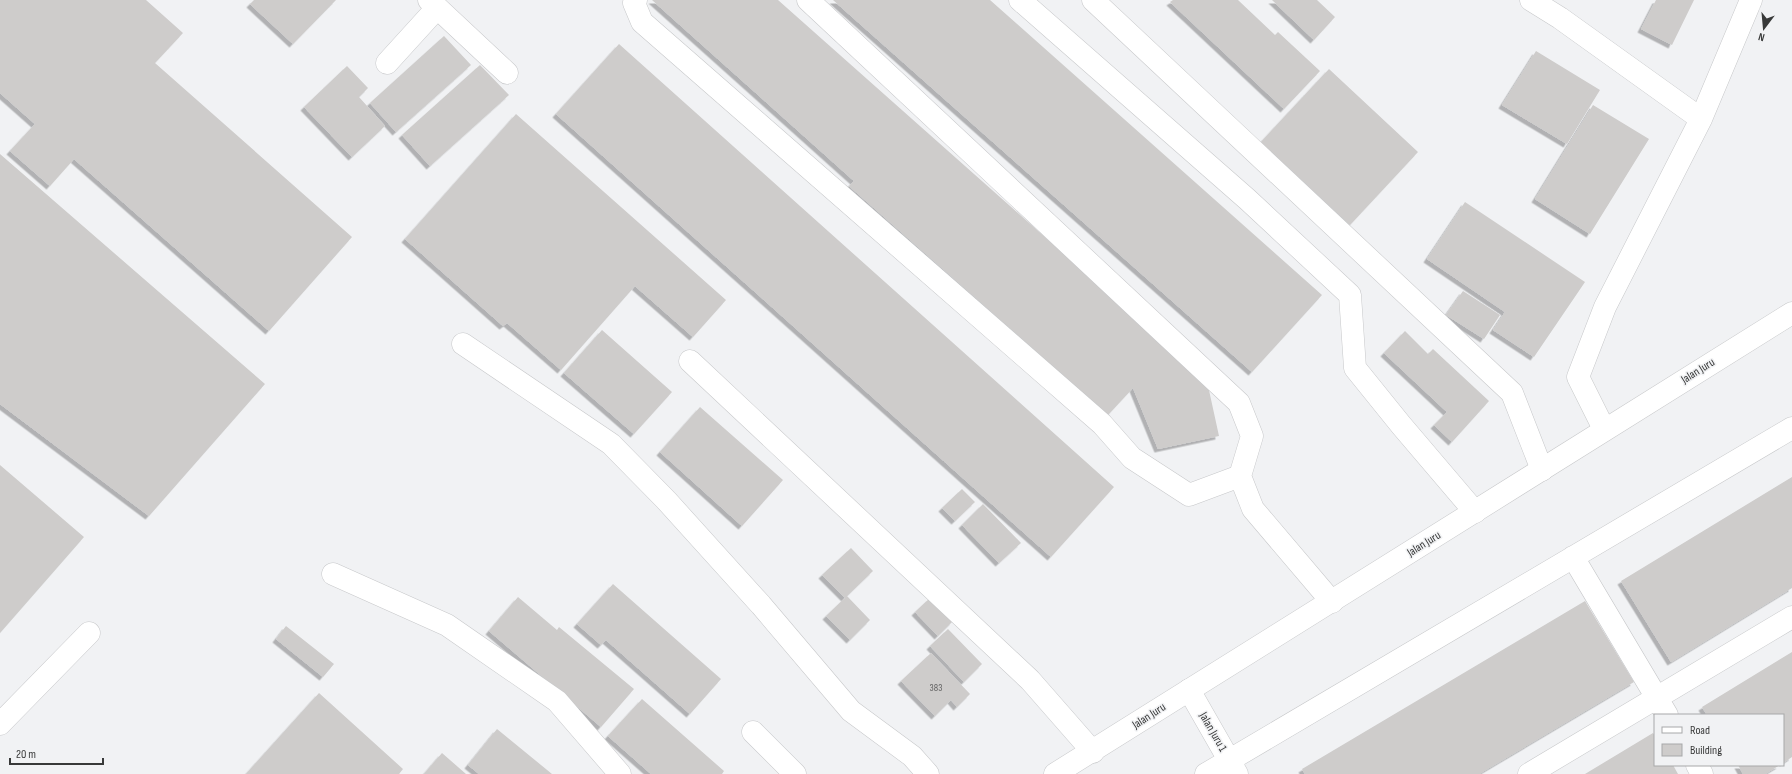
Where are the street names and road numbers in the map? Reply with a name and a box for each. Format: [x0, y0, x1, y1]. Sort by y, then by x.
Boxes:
street label: Jalan Juru [1678, 355, 1718, 388]
street label: Jalan Juru [1404, 528, 1444, 561]
street label: Jalan Juru [1129, 700, 1169, 733]
street label: Jalan Juru 1 [1195, 709, 1231, 755]

